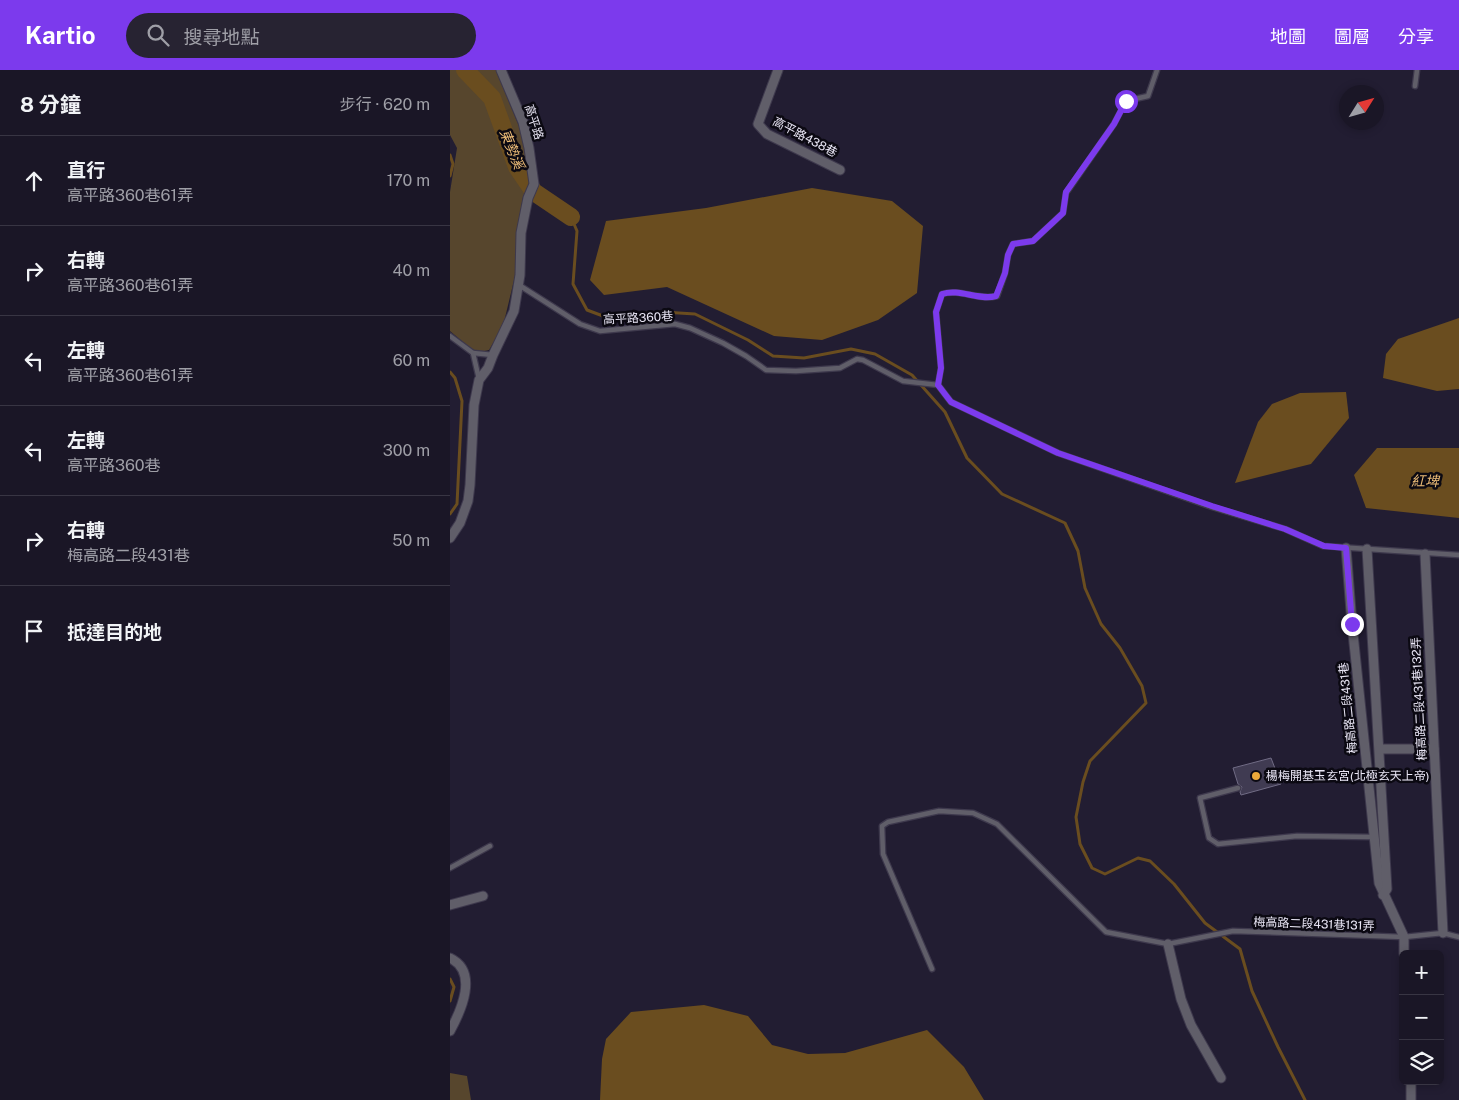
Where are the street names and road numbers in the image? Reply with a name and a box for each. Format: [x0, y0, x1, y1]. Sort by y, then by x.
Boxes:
street label: 高平路 [522, 103, 546, 141]
street label: 高平路438巷 [770, 114, 840, 160]
street label: 高平路360巷 [603, 309, 673, 327]
street label: 梅高路二段431巷132弄 [1409, 637, 1429, 761]
street label: 梅高路二段431巷 [1336, 662, 1360, 754]
street label: 梅高路二段431巷131弄 [1253, 915, 1375, 933]

